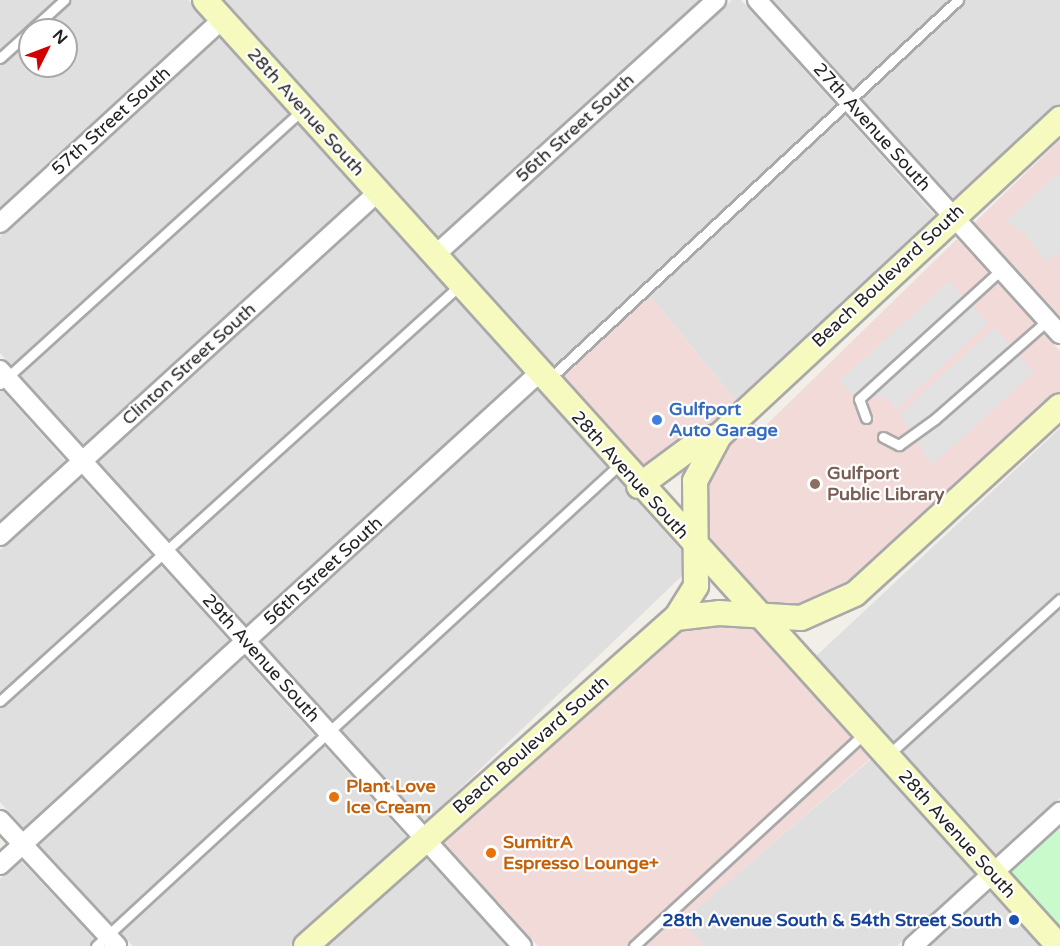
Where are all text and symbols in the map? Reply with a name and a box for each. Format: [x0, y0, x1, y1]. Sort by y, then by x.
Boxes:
north arrow [18, 18, 78, 78]
text: N [48, 26, 72, 49]
street label: 28th Avenue South [243, 43, 369, 181]
street label: 27th Avenue South [809, 58, 935, 196]
street label: 57th Street South [47, 62, 175, 180]
street label: 56th Street South [511, 69, 639, 187]
street label: Beach Boulevard South [808, 200, 968, 352]
street label: Clinton Street South [118, 298, 260, 430]
place label: Gulfport Auto Garage [669, 399, 778, 442]
street label: 28th Avenue South [567, 406, 693, 544]
marker: Gulfport Auto Garage [650, 413, 664, 427]
place label: Gulfport Public Library [827, 463, 944, 506]
marker: Gulfport Public Library [808, 477, 822, 491]
street label: 56th Street South [259, 512, 387, 630]
street label: 29th Avenue South [198, 589, 324, 727]
street label: Beach Boulevard South [449, 671, 613, 819]
street label: 28th Avenue South [894, 765, 1020, 903]
place label: Plant Love Ice Cream [346, 776, 436, 818]
marker: Plant Love Ice Cream [327, 790, 341, 804]
place label: SumitrA Espresso Lounge+ [503, 832, 659, 874]
marker: SumitrA Espresso Lounge+ [484, 846, 498, 860]
place label: 28th Avenue South & 54th Street South [662, 909, 1002, 931]
marker: 28th Avenue South & 54th Street South [1007, 913, 1021, 927]

